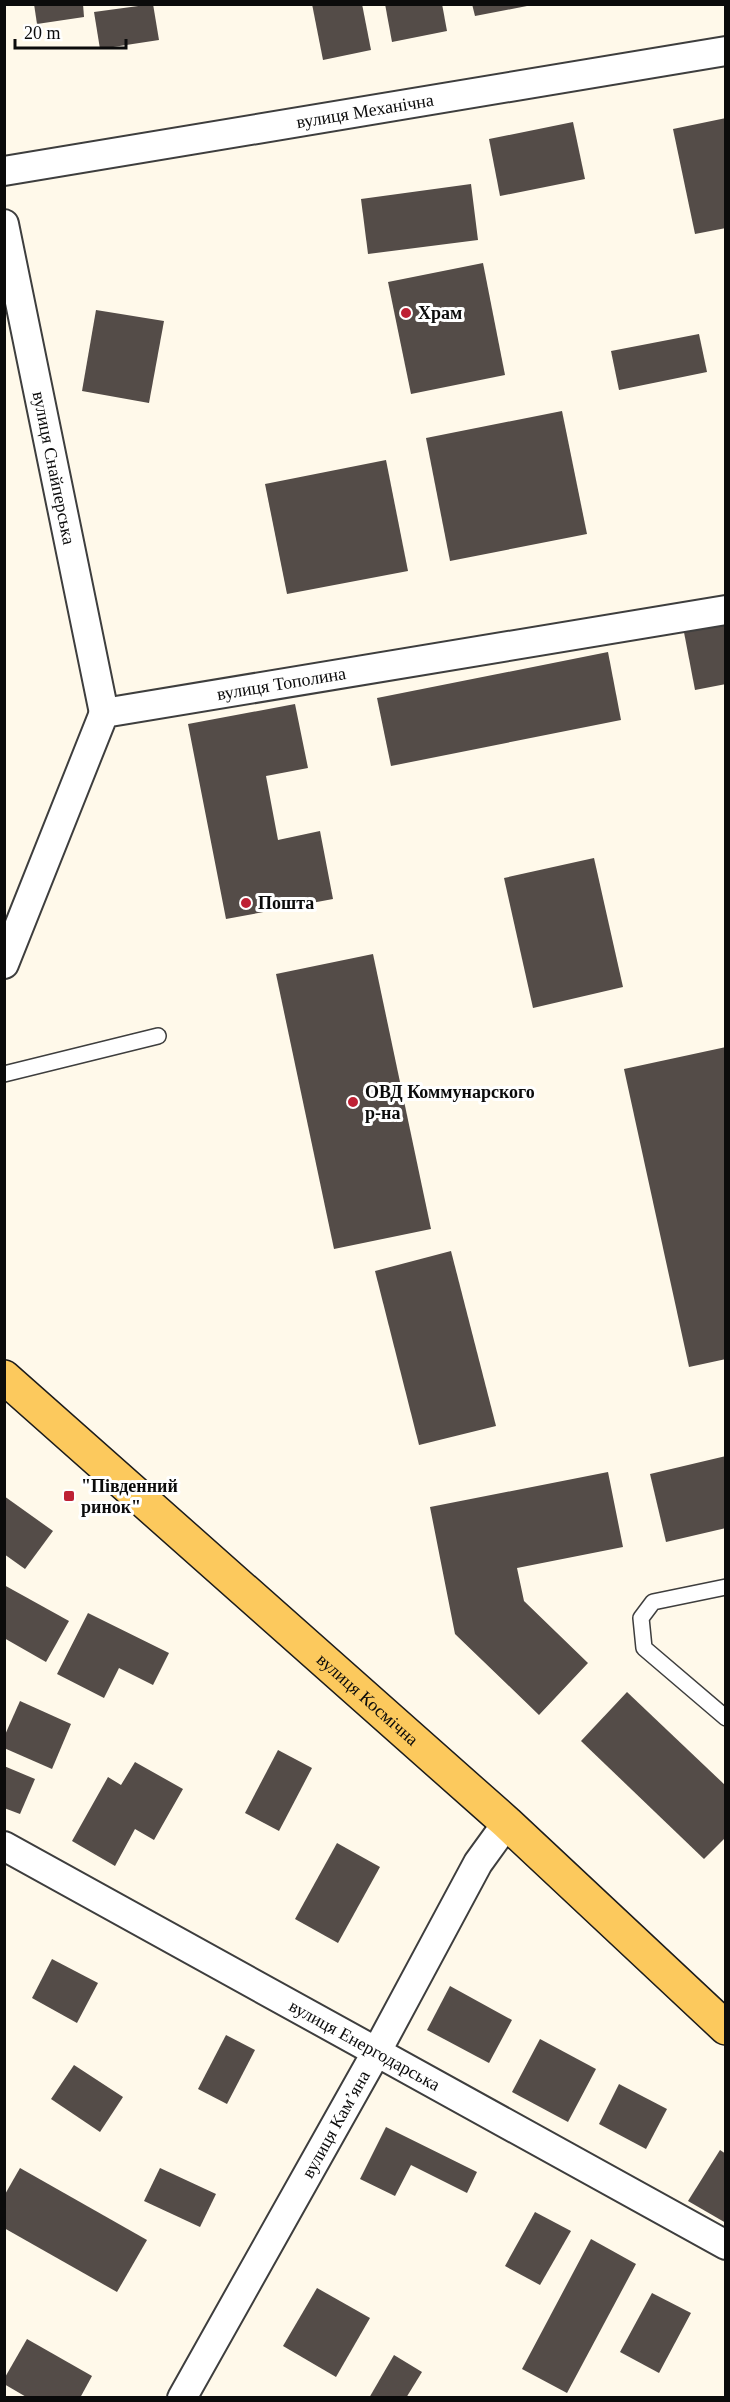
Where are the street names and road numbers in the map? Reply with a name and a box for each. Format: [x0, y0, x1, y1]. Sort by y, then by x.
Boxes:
street label: вулиця Механічна [295, 90, 435, 132]
street label: вулиця Снайперська [28, 390, 79, 546]
street label: вулиця Тополина [215, 663, 347, 704]
street label: вулиця Космічна [313, 1649, 422, 1750]
street label: вулиця Енергодарська [286, 1996, 443, 2095]
street label: вулиця Кам’яна [298, 2067, 374, 2182]

